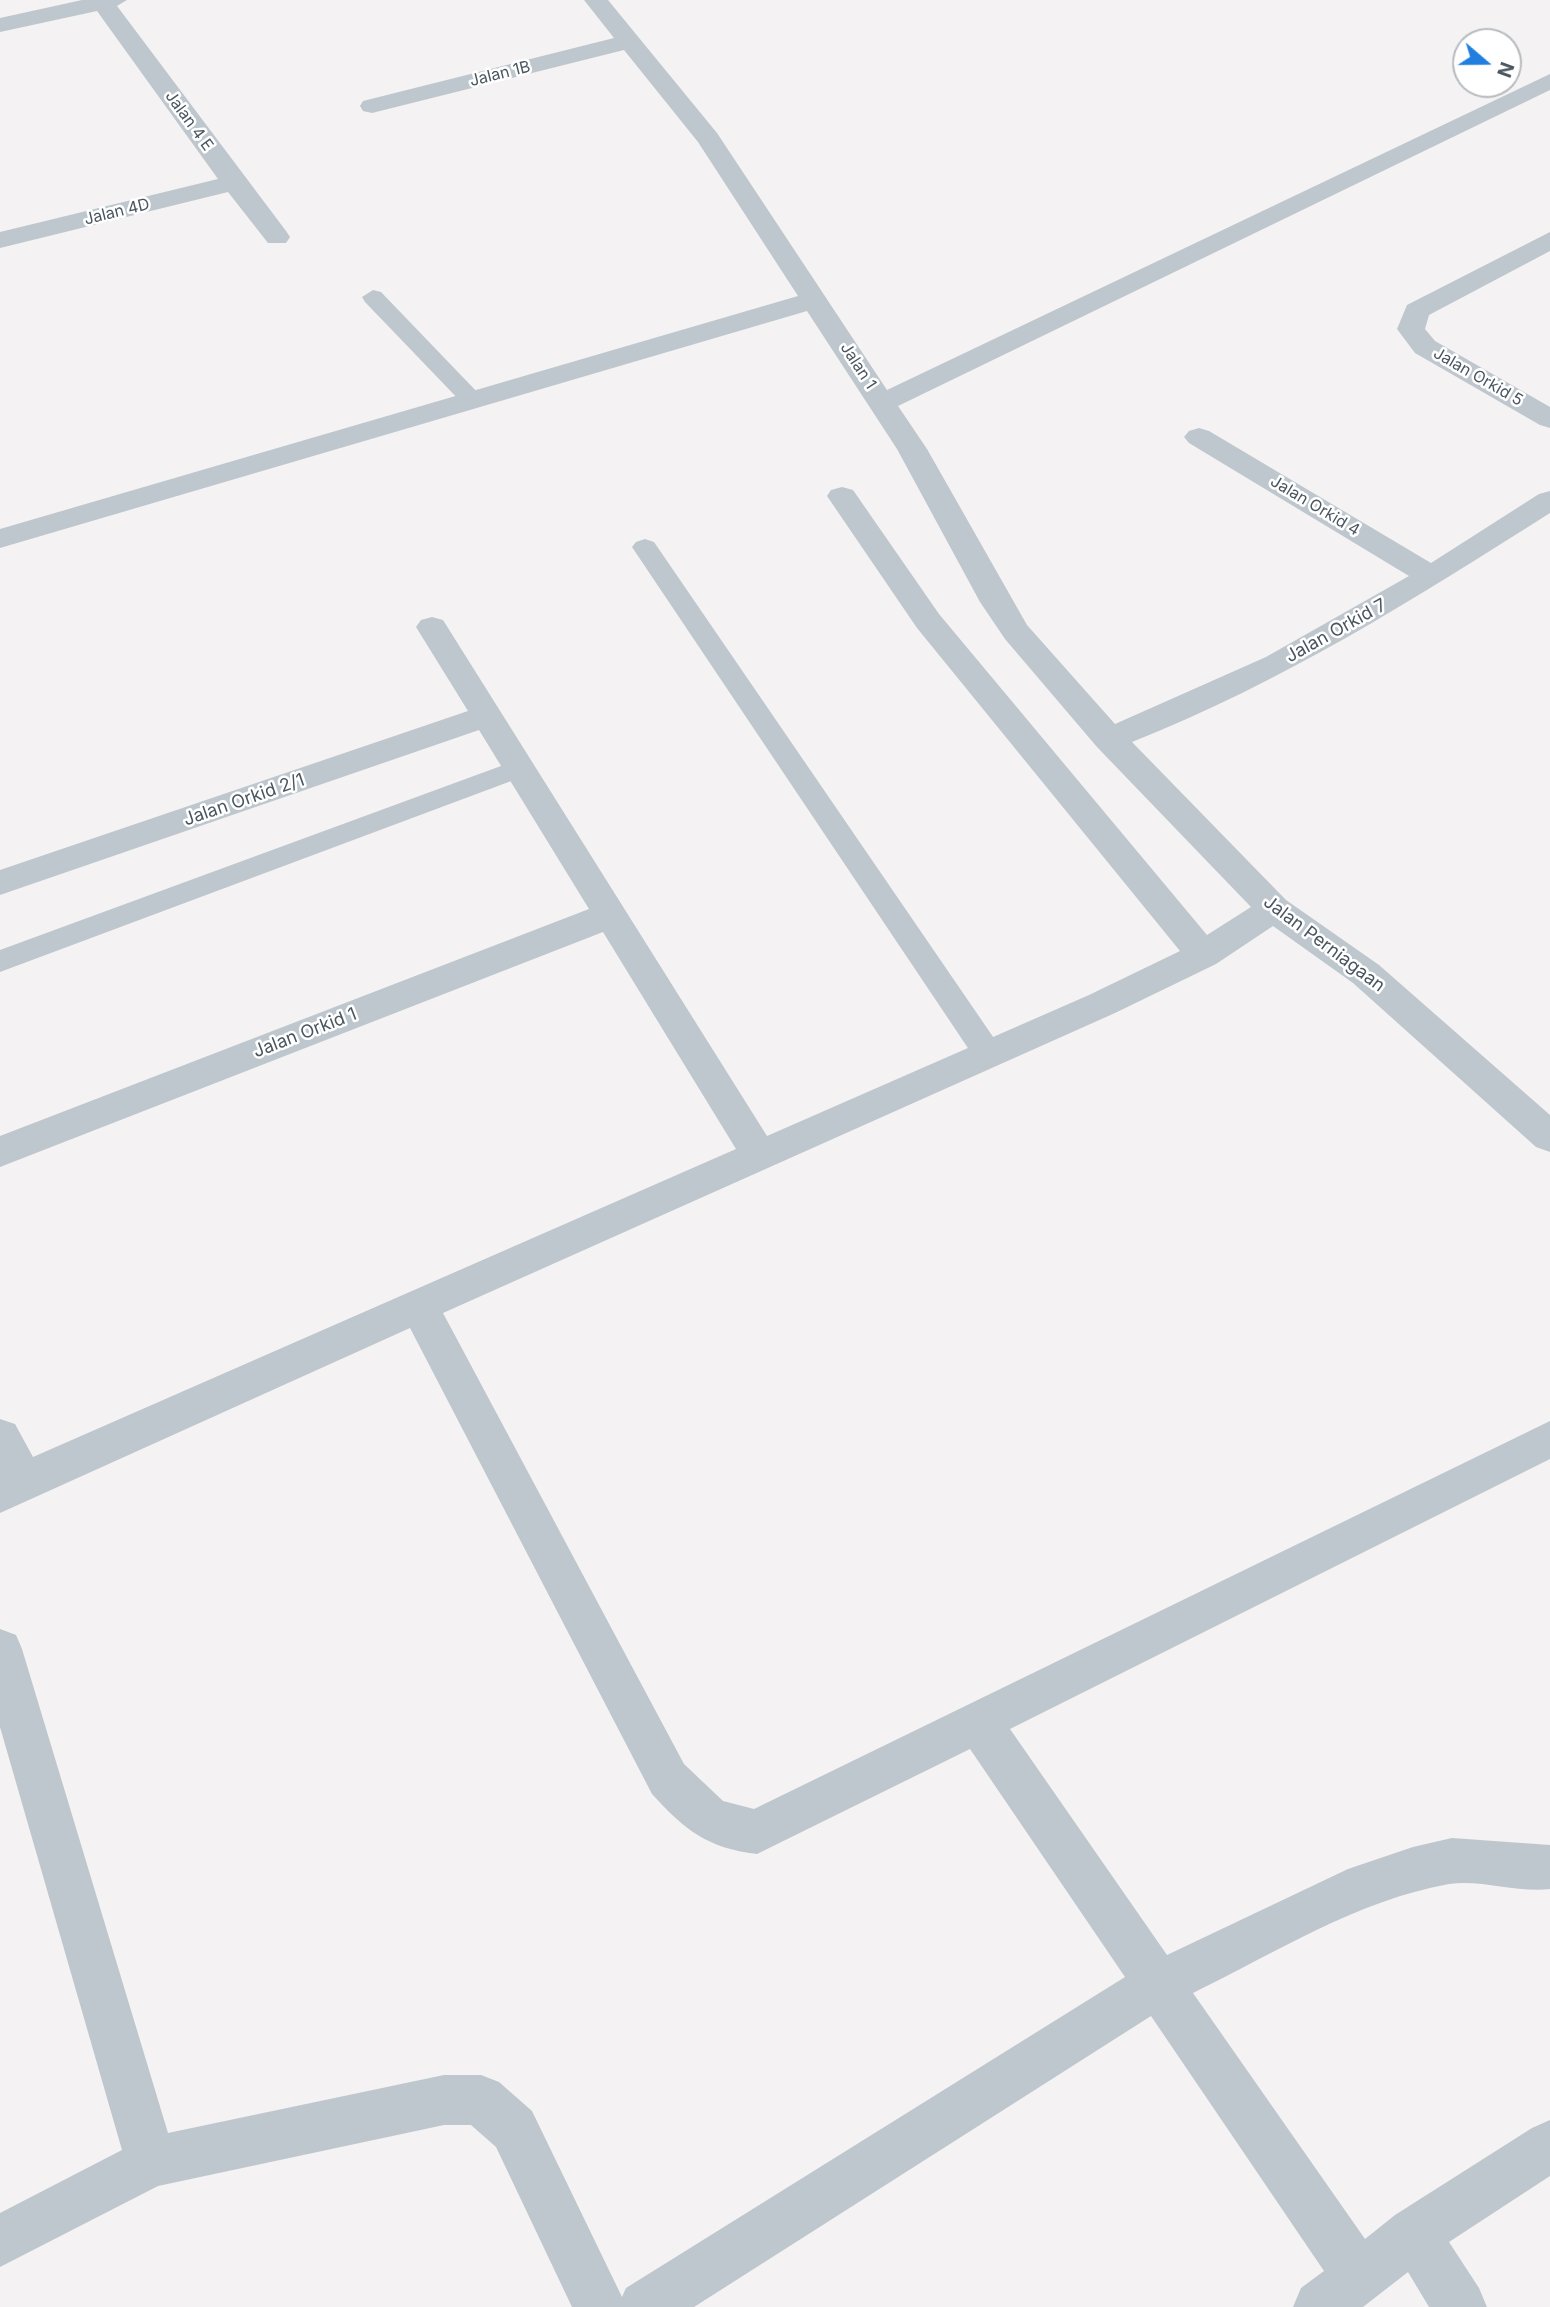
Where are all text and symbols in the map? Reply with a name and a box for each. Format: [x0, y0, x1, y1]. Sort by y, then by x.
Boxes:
north arrow [1452, 28, 1522, 98]
street label: Jalan 1B [468, 57, 532, 91]
text: N [1492, 59, 1519, 80]
street label: Jalan 4 E [161, 87, 217, 155]
street label: Jalan 4D [82, 195, 152, 229]
street label: Jalan 1 [836, 339, 880, 393]
street label: Jalan Orkid 5 [1430, 344, 1526, 410]
street label: Jalan Orkid 4 [1267, 472, 1363, 540]
street label: Jalan Orkid 7 [1282, 594, 1390, 668]
street label: Jalan Orkid 2/1 [181, 769, 307, 831]
street label: Jalan Perniagaan [1259, 891, 1389, 997]
street label: Jalan Orkid 1 [250, 1003, 360, 1063]

